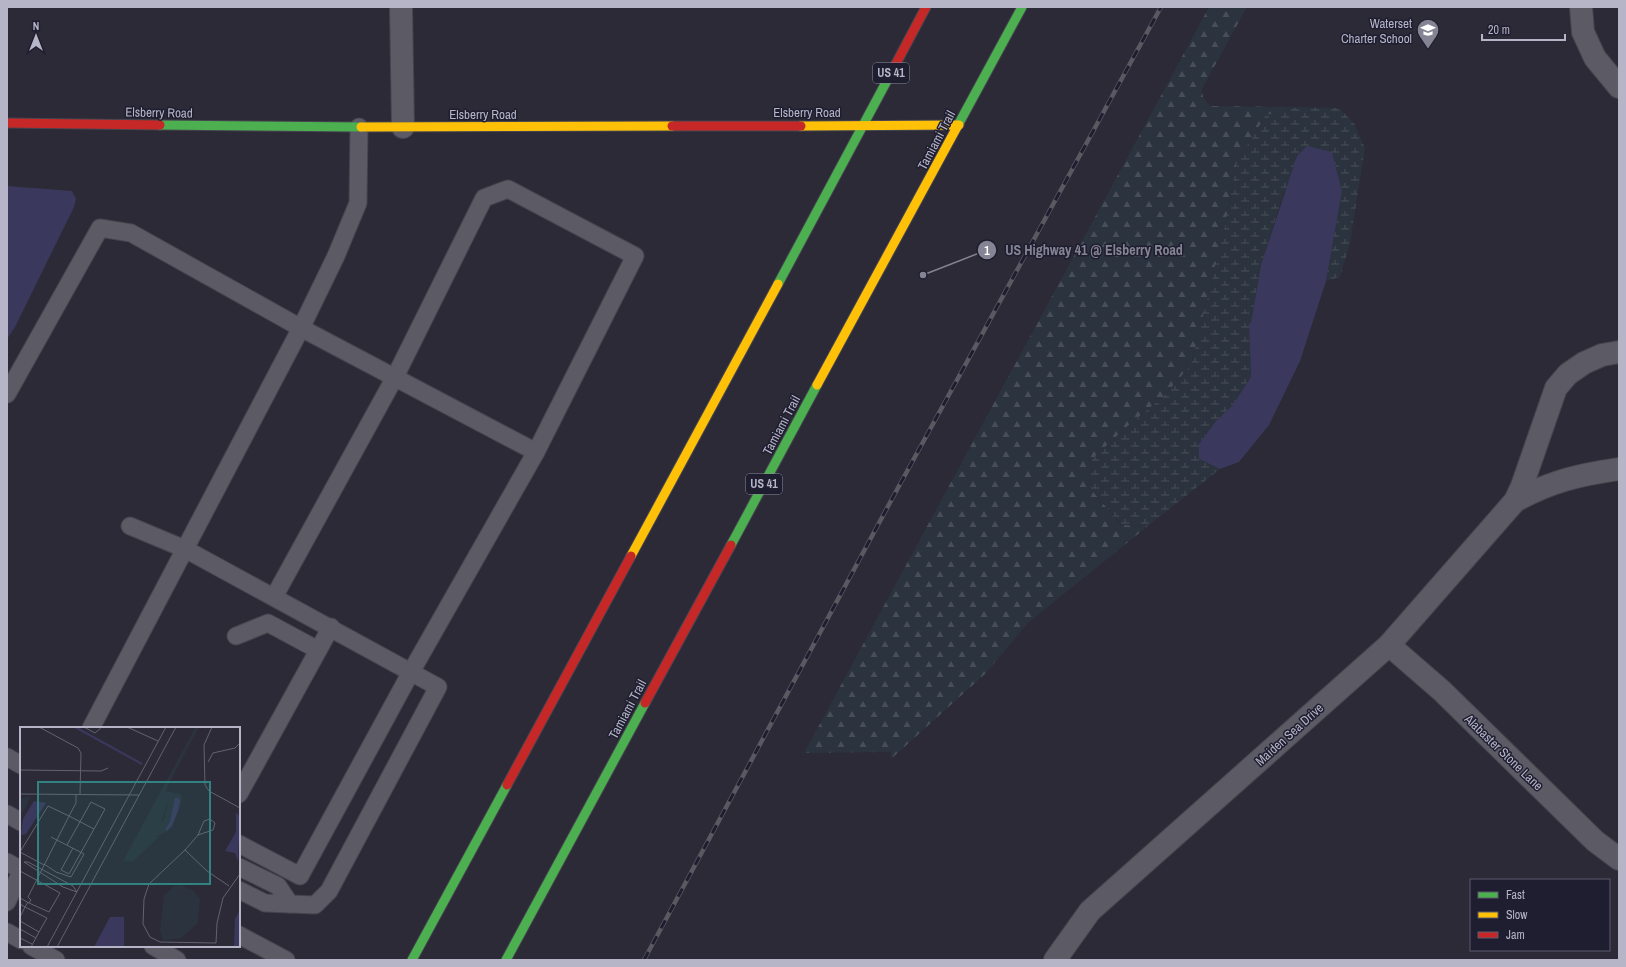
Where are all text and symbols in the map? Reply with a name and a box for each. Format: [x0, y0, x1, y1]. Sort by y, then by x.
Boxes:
place label: Waterset Charter School [1341, 15, 1412, 47]
north arrow [16, 16, 56, 56]
scale bar [1482, 16, 1565, 42]
school or university icon: Waterset Charter School [1415, 17, 1441, 50]
text: N [33, 19, 39, 33]
text: 20 m [1488, 22, 1510, 38]
road number: US 41 [873, 63, 909, 83]
street label: Elsberry Road [125, 103, 193, 122]
street label: Elsberry Road [773, 104, 841, 121]
street label: Elsberry Road [449, 106, 517, 123]
street label: Tamiami Trail [914, 108, 959, 173]
callout: US Highway 41 @ Elsberry Road [977, 237, 1191, 263]
text: US Highway 41 @ Elsberry Road [1005, 241, 1183, 259]
text: 1 [984, 243, 990, 259]
street label: Tamiami Trail [759, 393, 804, 458]
road number: US 41 [746, 474, 782, 494]
street label: Tamiami Trail [605, 677, 650, 742]
street label: Maiden Sea Drive [1252, 699, 1327, 769]
street label: Alabaster Stone Lane [1460, 710, 1546, 794]
inset map [20, 727, 240, 947]
legend [1470, 879, 1610, 951]
text: Fast [1506, 887, 1525, 903]
text: Slow [1506, 907, 1528, 923]
text: Jam [1506, 927, 1525, 943]

